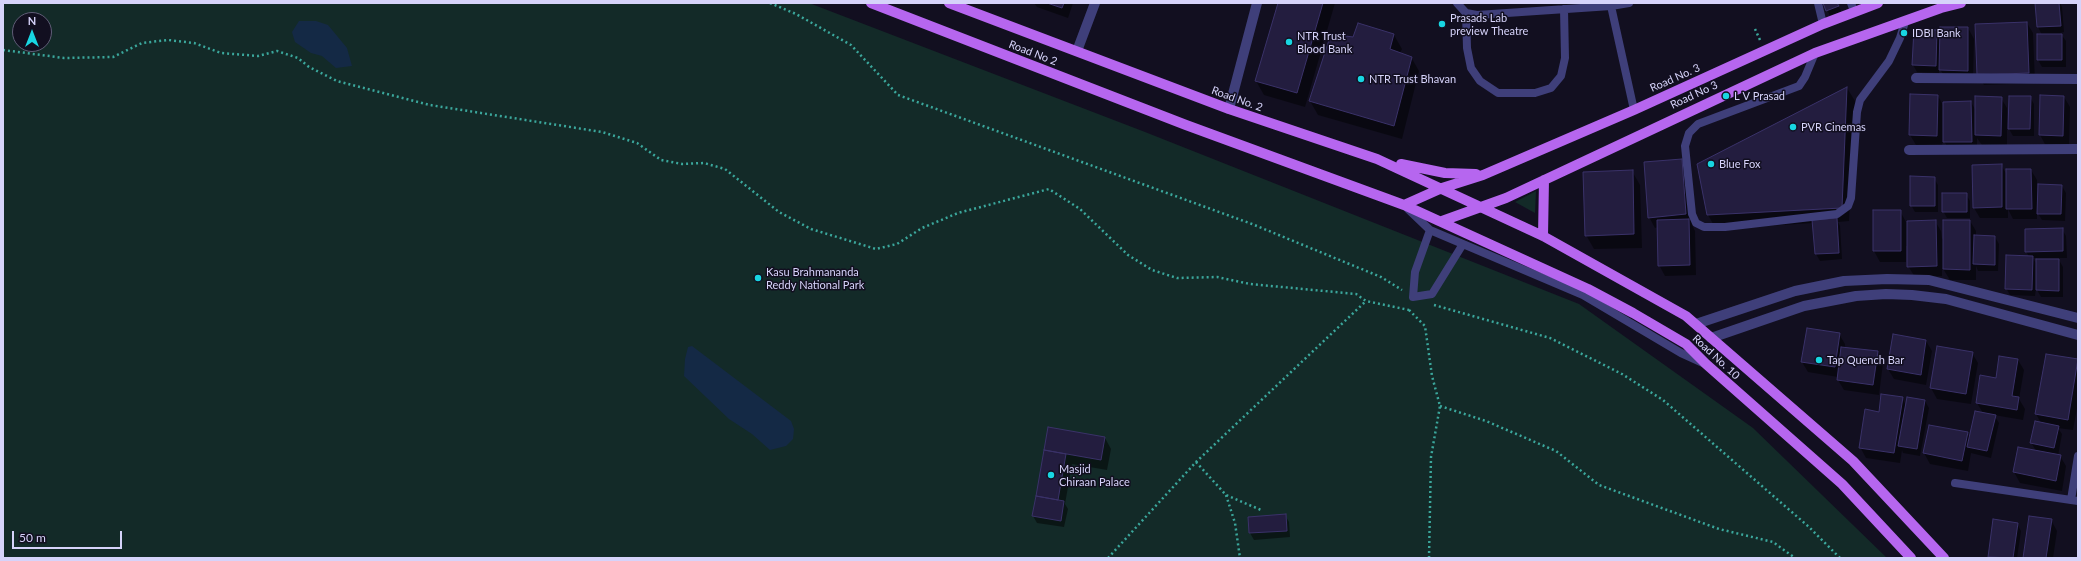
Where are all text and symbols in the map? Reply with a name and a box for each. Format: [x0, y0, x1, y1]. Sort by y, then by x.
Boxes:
place label: Prasads Lab preview Theatre [1450, 11, 1528, 37]
north arrow [12, 12, 52, 52]
text: N [28, 14, 36, 27]
marker: Prasads Lab preview Theatre [1437, 19, 1447, 29]
place label: IDBI Bank [1912, 26, 1961, 40]
marker: IDBI Bank [1899, 28, 1909, 38]
place label: NTR Trust Blood Bank [1297, 29, 1352, 55]
marker: NTR Trust Blood Bank [1284, 37, 1294, 47]
street label: Road No 2 [1007, 38, 1059, 68]
street label: Road No. 3 [1648, 61, 1702, 95]
place label: NTR Trust Bhavan [1369, 72, 1456, 86]
marker: NTR Trust Bhavan [1356, 74, 1366, 84]
street label: Road No 3 [1668, 78, 1720, 112]
street label: Road No. 2 [1210, 84, 1264, 114]
place label: L V Prasad [1734, 89, 1785, 103]
marker: L V Prasad [1721, 91, 1731, 101]
place label: PVR Cinemas [1801, 120, 1866, 134]
marker: PVR Cinemas [1788, 122, 1798, 132]
place label: Blue Fox [1719, 157, 1761, 171]
marker: Blue Fox [1706, 159, 1716, 169]
place label: Kasu Brahmananda Reddy National Park [766, 265, 864, 291]
marker: Kasu Brahmananda Reddy National Park [753, 273, 763, 283]
street label: Road No. 10 [1690, 332, 1742, 382]
place label: Tap Quench Bar [1827, 353, 1904, 367]
marker: Tap Quench Bar [1814, 355, 1824, 365]
place label: Masjid Chiraan Palace [1059, 462, 1130, 488]
marker: Masjid Chiraan Palace [1046, 470, 1056, 480]
scale bar [14, 523, 124, 549]
text: 50 m [19, 530, 46, 545]

